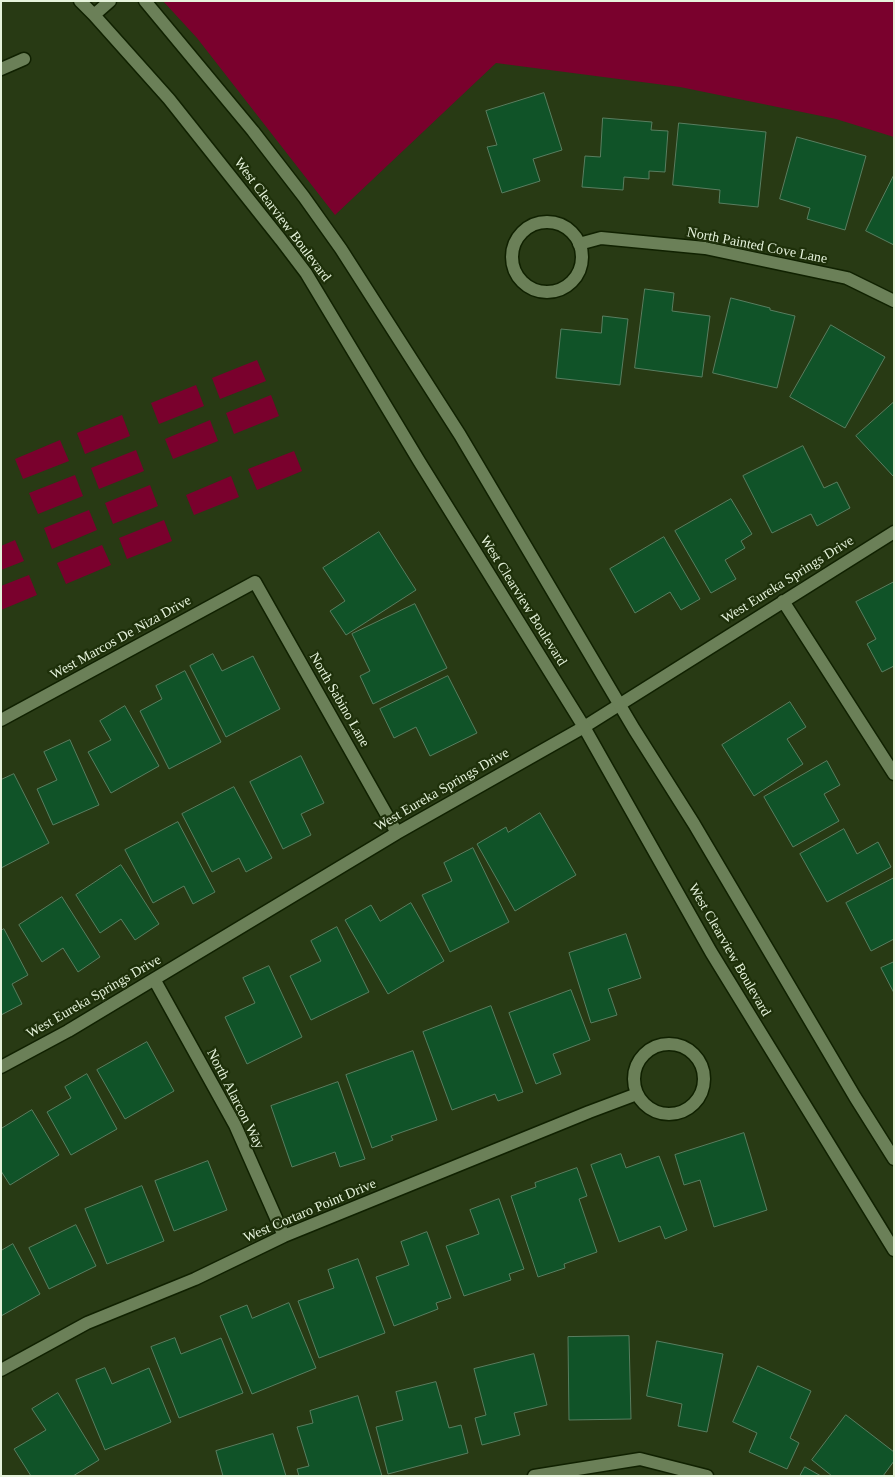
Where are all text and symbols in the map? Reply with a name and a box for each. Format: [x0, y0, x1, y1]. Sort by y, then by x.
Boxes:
street label: West Clearview Boulevard [230, 155, 334, 285]
street label: North Painted Cove Lane [685, 224, 829, 268]
street label: West Eureka Springs Drive [719, 532, 857, 628]
street label: West Clearview Boulevard [476, 533, 570, 669]
street label: West Marcos De Niza Drive [48, 592, 194, 684]
street label: North Sabino Lane [305, 650, 373, 750]
street label: West Eureka Springs Drive [372, 745, 512, 835]
street label: West Clearview Boulevard [684, 881, 774, 1019]
street label: West Eureka Springs Drive [24, 952, 164, 1042]
street label: North Alarcon Way [203, 1046, 267, 1152]
street label: West Cortaro Point Drive [241, 1175, 379, 1247]

